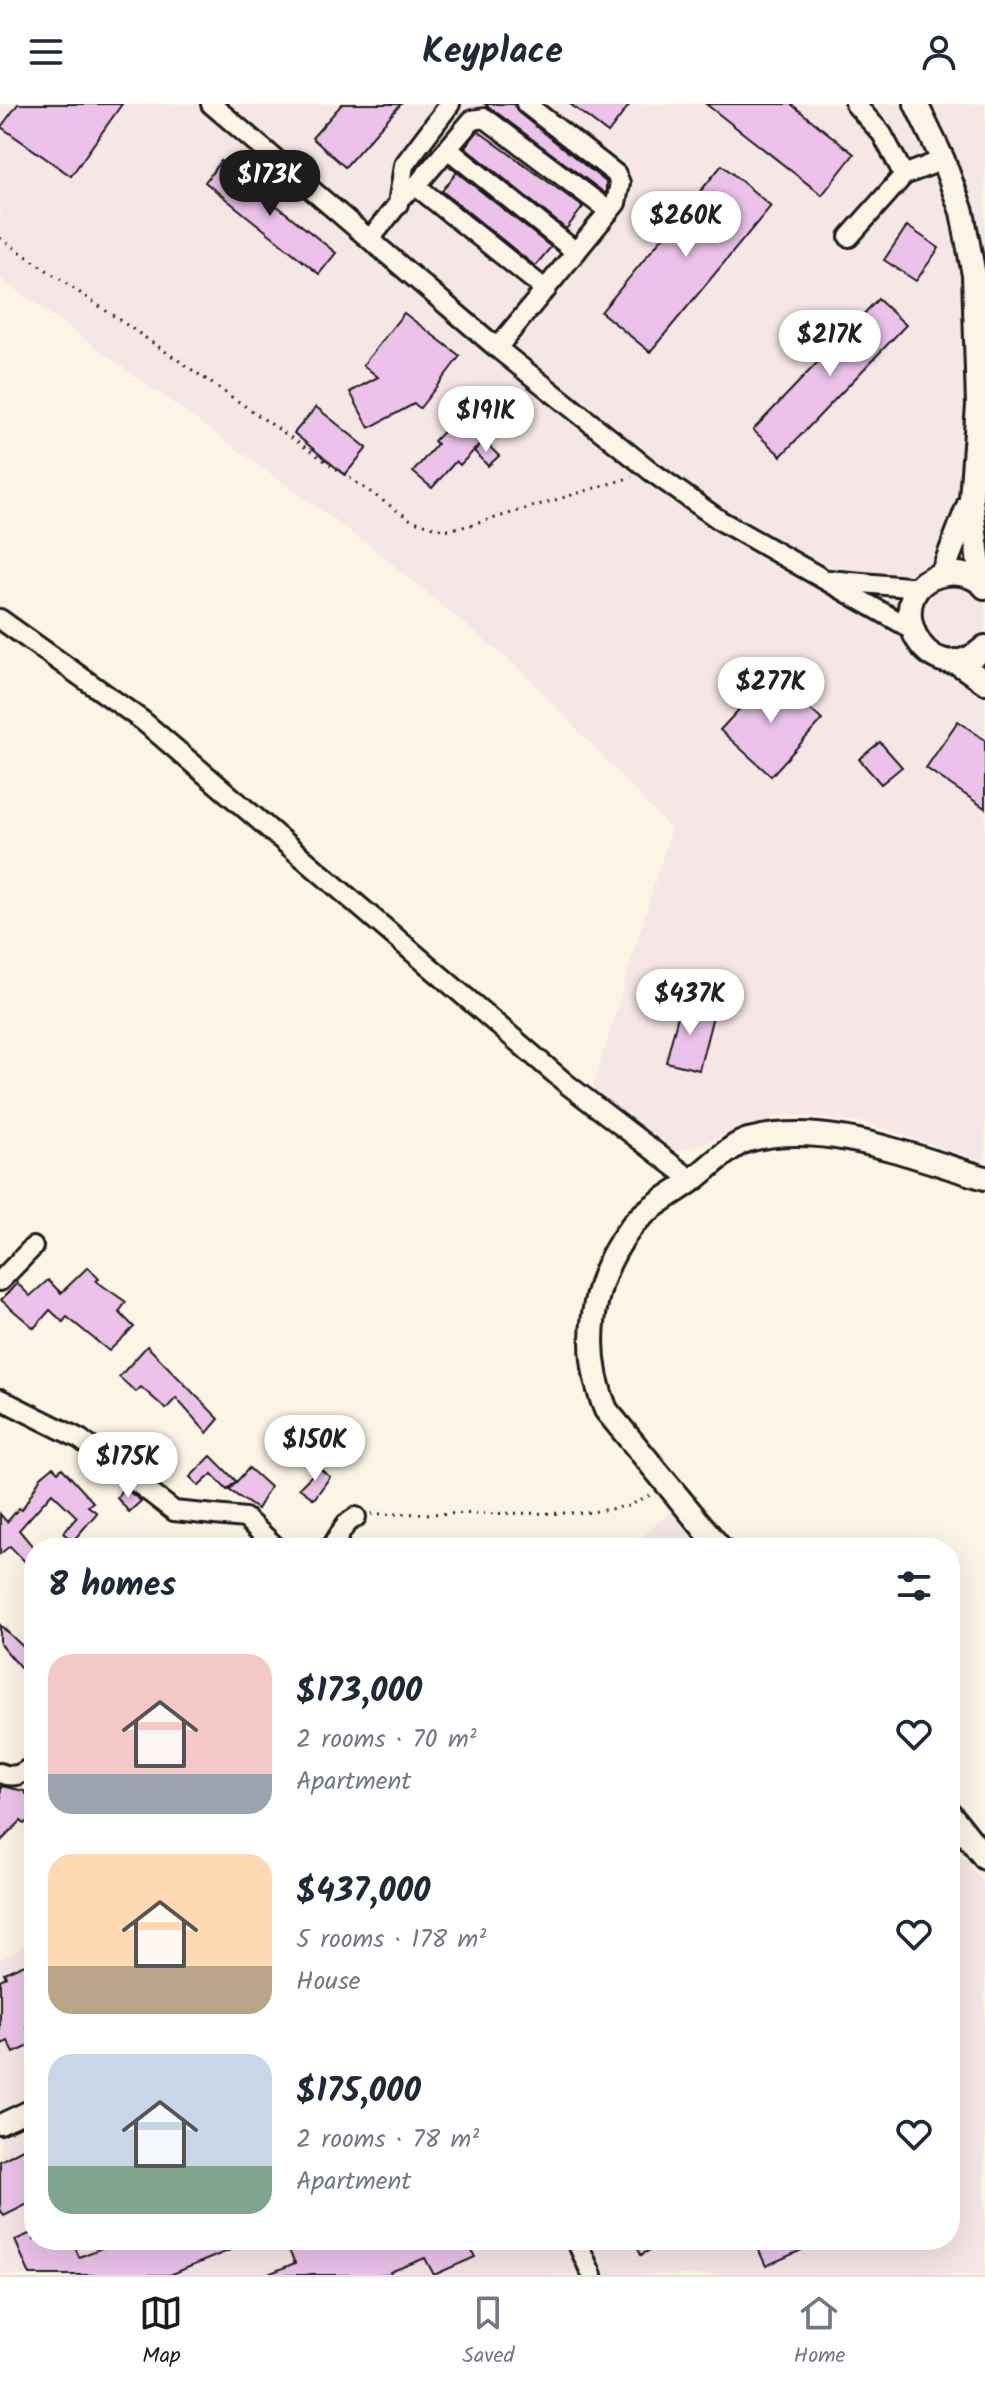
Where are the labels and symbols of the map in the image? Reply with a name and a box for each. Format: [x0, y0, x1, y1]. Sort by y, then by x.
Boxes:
pin: $173K [214, 150, 326, 218]
pin: $260K [630, 191, 742, 259]
pin: $217K [774, 310, 886, 378]
pin: $191K [430, 386, 542, 454]
pin: $277K [715, 657, 827, 725]
pin: $437K [634, 969, 746, 1037]
pin: $150K [259, 1415, 371, 1483]
pin: $175K [72, 1432, 184, 1500]

